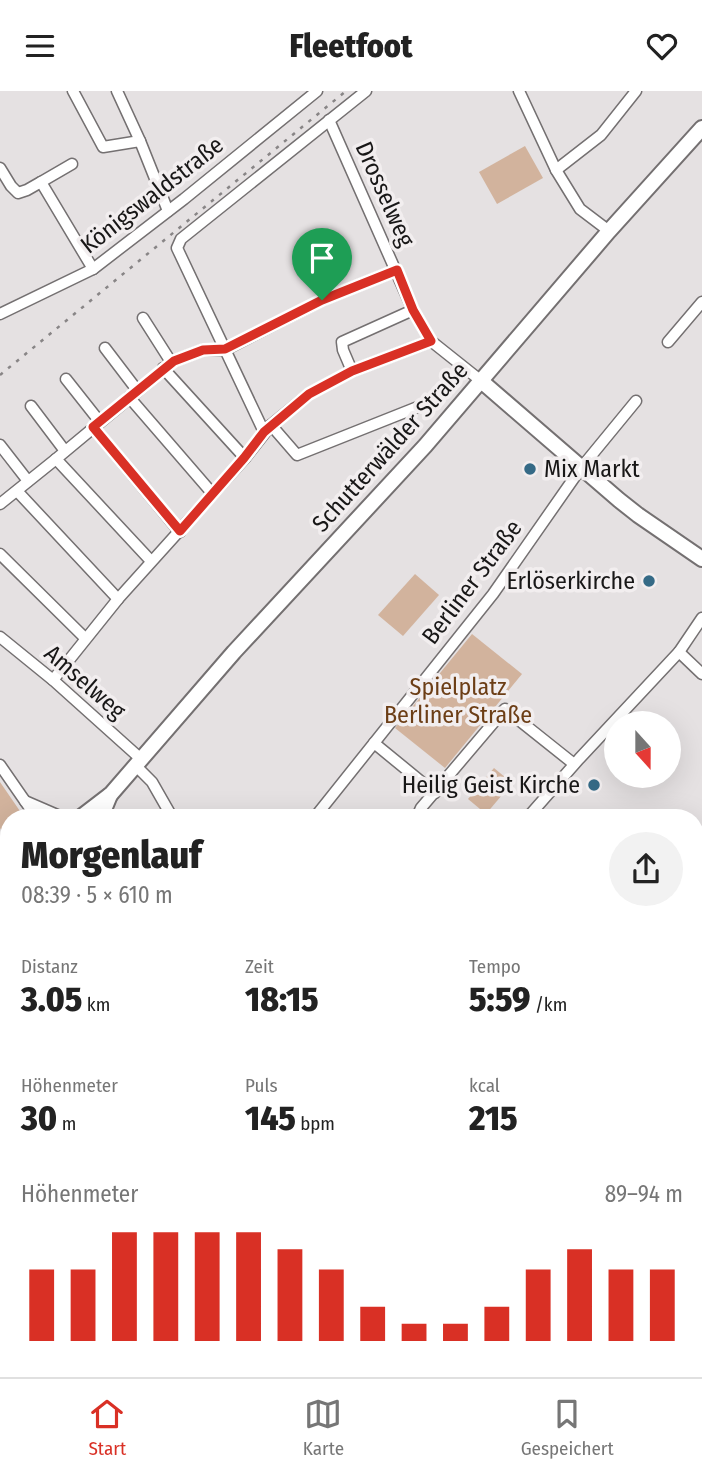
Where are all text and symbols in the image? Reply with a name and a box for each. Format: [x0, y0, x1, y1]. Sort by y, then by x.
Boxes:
icon: menu [21, 27, 59, 65]
text: Fleetfoot [290, 27, 412, 65]
icon: heart [643, 27, 681, 65]
street label: Königswaldstraße [75, 131, 229, 259]
street label: Drosselweg [350, 137, 421, 251]
pin [292, 228, 352, 300]
icon: arrive [303, 239, 341, 277]
street label: Schutterwälder Straße [306, 356, 474, 538]
place label: Mix Markt [544, 455, 640, 483]
marker: Mix Markt [522, 461, 538, 477]
street label: Berliner Straße [416, 514, 528, 650]
place label: Erlöserkirche [507, 567, 635, 595]
marker: Erlöserkirche [641, 573, 657, 589]
street label: Amselweg [39, 639, 132, 725]
park label: Spielplatz Berliner Straße [384, 673, 532, 729]
north arrow [604, 711, 681, 787]
map controls [604, 711, 681, 788]
place label: Heilig Geist Kirche [402, 771, 580, 799]
marker: Heilig Geist Kirche [586, 777, 602, 793]
text: Morgenlauf [21, 832, 202, 878]
button: share [609, 832, 683, 906]
text: 08:39 · 5 × 610 m [21, 881, 173, 909]
text: Distanz [21, 955, 78, 978]
text: Zeit [245, 955, 274, 978]
text: Tempo [469, 955, 521, 978]
text: 3.05 [21, 978, 82, 1020]
text: 18:15 [245, 978, 319, 1020]
text: 5:59 [469, 978, 530, 1020]
text: km [82, 993, 110, 1016]
text: /km [530, 993, 567, 1016]
text: Höhenmeter [21, 1074, 118, 1097]
text: Puls [245, 1074, 278, 1097]
text: kcal [469, 1074, 500, 1097]
text: 30 [21, 1097, 57, 1139]
text: 145 [245, 1097, 296, 1139]
text: 215 [469, 1097, 518, 1139]
text: m [57, 1112, 76, 1135]
text: bpm [296, 1112, 335, 1135]
text: Höhenmeter [21, 1180, 138, 1208]
text: 89–94 m [605, 1180, 683, 1208]
tab: Start [88, 1395, 126, 1460]
tab: Karte [303, 1395, 344, 1460]
tab: Gespeichert [521, 1395, 614, 1460]

